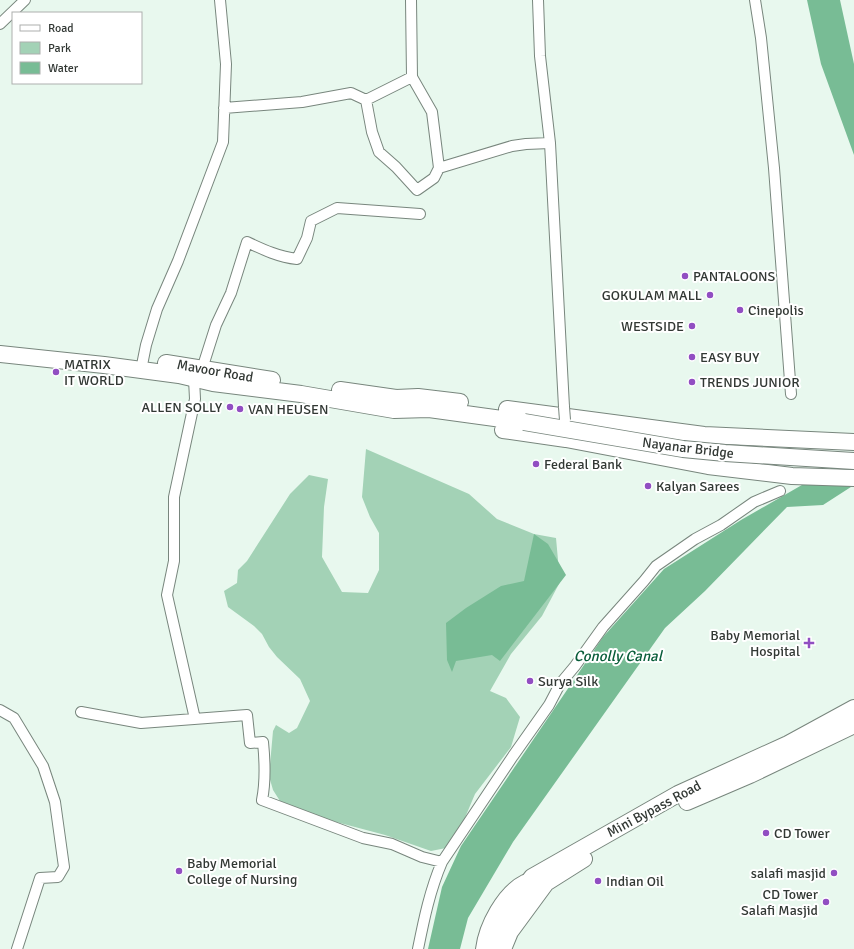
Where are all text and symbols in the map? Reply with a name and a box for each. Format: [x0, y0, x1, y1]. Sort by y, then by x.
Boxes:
legend [12, 12, 142, 84]
text: Road [48, 21, 74, 36]
text: Park [48, 41, 71, 56]
text: Water [48, 61, 79, 76]
place label: PANTALOONS [693, 268, 776, 285]
marker: PANTALOONS [680, 271, 690, 281]
place label: GOKULAM MALL [602, 287, 702, 304]
marker: GOKULAM MALL [705, 290, 715, 300]
place label: Cinepolis [748, 302, 804, 319]
marker: Cinepolis [735, 305, 745, 315]
place label: WESTSIDE [621, 318, 684, 335]
marker: WESTSIDE [687, 321, 697, 331]
place label: EASY BUY [700, 349, 759, 366]
marker: EASY BUY [687, 352, 697, 362]
place label: MATRIX IT WORLD [64, 356, 124, 389]
street label: Mavoor Road [176, 356, 254, 386]
marker: MATRIX IT WORLD [51, 367, 61, 377]
place label: TRENDS JUNIOR [700, 374, 800, 391]
marker: TRENDS JUNIOR [687, 377, 697, 387]
place label: ALLEN SOLLY [142, 399, 222, 416]
place label: VAN HEUSEN [248, 401, 328, 418]
marker: ALLEN SOLLY [225, 402, 235, 412]
marker: VAN HEUSEN [235, 404, 245, 414]
street label: Nayanar Bridge [641, 434, 735, 462]
place label: Federal Bank [544, 456, 622, 473]
marker: Federal Bank [531, 459, 541, 469]
place label: Kalyan Sarees [656, 478, 739, 495]
marker: Kalyan Sarees [643, 481, 653, 491]
place label: Baby Memorial Hospital [710, 627, 800, 660]
marker: Baby Memorial Hospital [803, 637, 815, 649]
water label: Conolly Canal [574, 647, 664, 665]
place label: Surya Silk [538, 673, 598, 690]
marker: Surya Silk [525, 676, 535, 686]
street label: Mini Bypass Road [604, 777, 704, 841]
place label: CD Tower [774, 825, 830, 842]
marker: CD Tower [761, 828, 771, 838]
place label: Baby Memorial College of Nursing [187, 855, 297, 888]
place label: salafi masjid [751, 865, 826, 882]
marker: Baby Memorial College of Nursing [174, 866, 184, 876]
marker: salafi masjid [829, 868, 839, 878]
place label: Indian Oil [606, 873, 664, 890]
marker: Indian Oil [593, 876, 603, 886]
place label: CD Tower Salafi Masjid [741, 886, 819, 919]
marker: CD Tower Salafi Masjid [821, 897, 831, 907]

